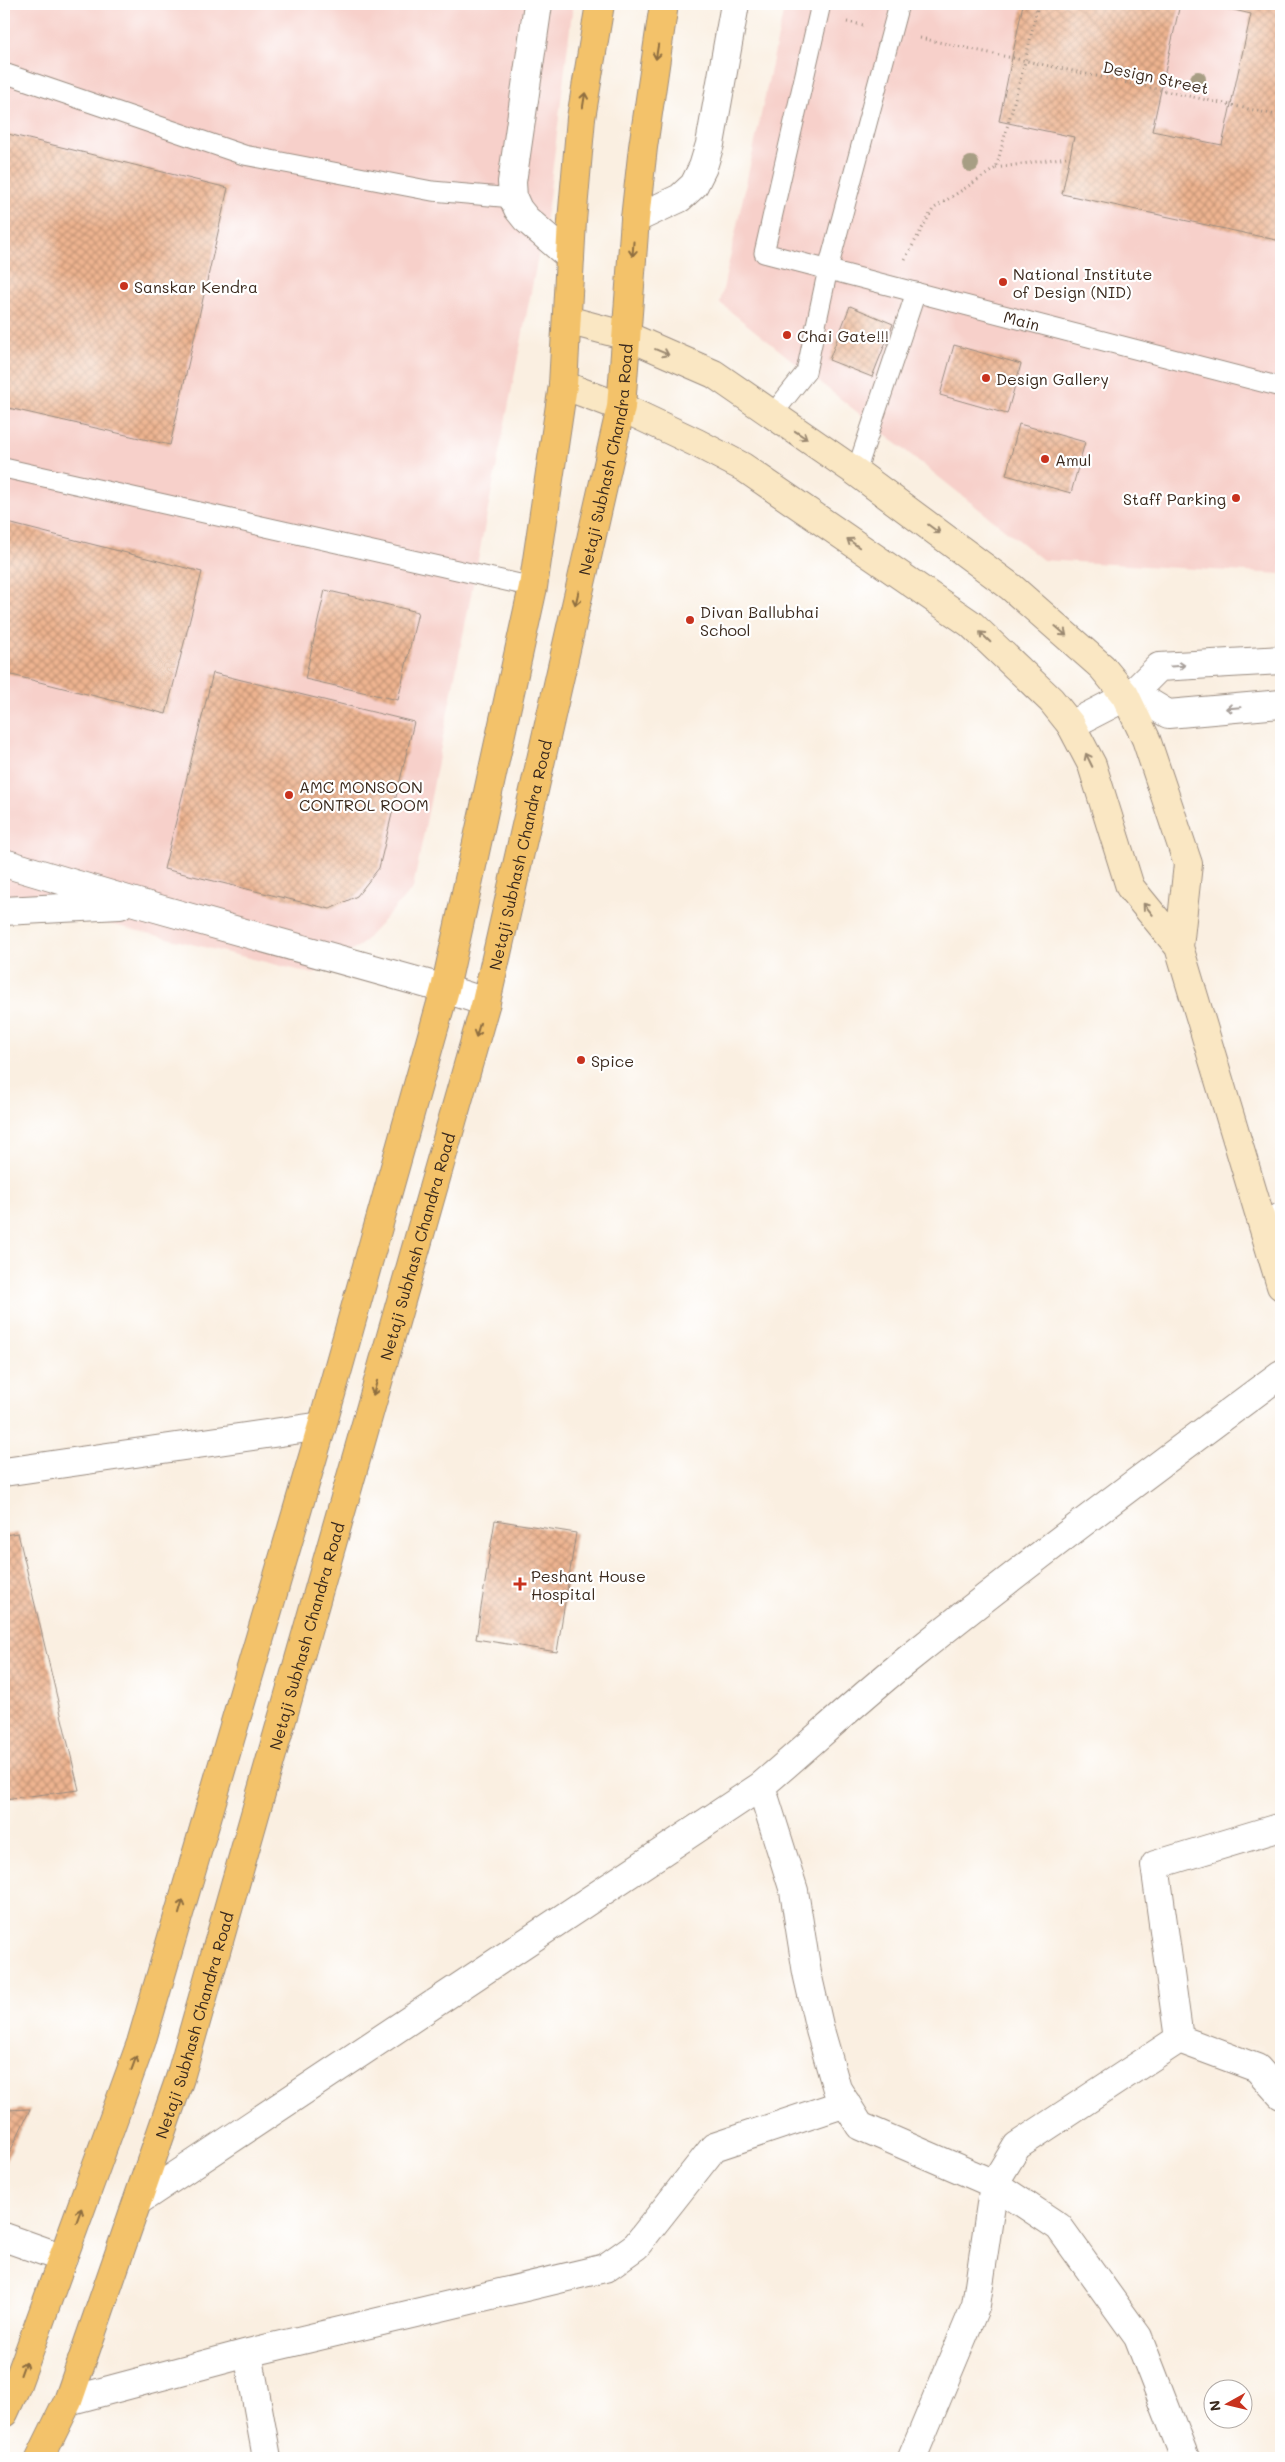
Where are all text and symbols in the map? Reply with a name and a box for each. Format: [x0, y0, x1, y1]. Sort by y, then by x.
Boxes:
one-way arrow [652, 44, 662, 60]
street label: Design Street [1101, 56, 1211, 98]
one-way arrow [580, 92, 590, 108]
one-way arrow [628, 241, 637, 257]
place label: National Institute of Design (NID) [1013, 263, 1153, 302]
place label: Sanskar Kendra [134, 276, 258, 297]
marker: National Institute of Design (NID) [997, 276, 1009, 288]
marker: Sanskar Kendra [118, 280, 130, 292]
street label: Main [1002, 305, 1042, 335]
place label: Chai Gate!!! [797, 325, 889, 346]
marker: Chai Gate!!! [781, 329, 793, 341]
street label: Netaji Subhash Chandra Road [573, 343, 636, 577]
one-way arrow [655, 348, 670, 357]
place label: Design Gallery [996, 368, 1109, 389]
marker: Design Gallery [980, 372, 992, 384]
one-way arrow [794, 430, 808, 440]
place label: Amul [1055, 449, 1092, 470]
marker: Amul [1039, 453, 1051, 465]
place label: Staff Parking [1123, 488, 1226, 509]
marker: Staff Parking [1230, 492, 1242, 504]
one-way arrow [927, 524, 940, 535]
one-way arrow [846, 538, 860, 548]
one-way arrow [572, 590, 582, 606]
place label: Divan Ballubhai School [700, 601, 819, 640]
marker: Divan Ballubhai School [684, 614, 696, 626]
one-way arrow [1054, 625, 1067, 636]
one-way arrow [979, 631, 991, 643]
one-way arrow [1170, 661, 1186, 670]
one-way arrow [1225, 704, 1241, 713]
street label: Netaji Subhash Chandra Road [483, 738, 556, 972]
one-way arrow [1084, 753, 1093, 768]
place label: AMC MONSOON CONTROL ROOM [299, 776, 429, 815]
marker: AMC MONSOON CONTROL ROOM [283, 789, 295, 801]
one-way arrow [1143, 903, 1154, 916]
one-way arrow [473, 1021, 482, 1037]
place label: Spice [591, 1050, 634, 1071]
marker: Spice [575, 1054, 587, 1066]
street label: Netaji Subhash Chandra Road [374, 1130, 459, 1363]
one-way arrow [370, 1379, 379, 1395]
street label: Netaji Subhash Chandra Road [263, 1520, 348, 1752]
place label: Peshant House Hospital [531, 1565, 646, 1604]
marker: Peshant House Hospital [513, 1577, 527, 1591]
one-way arrow [177, 1899, 187, 1915]
street label: Netaji Subhash Chandra Road [149, 1909, 237, 2141]
one-way arrow [130, 2055, 139, 2071]
one-way arrow [75, 2208, 84, 2224]
one-way arrow [19, 2361, 28, 2376]
north arrow [1202, 2380, 1252, 2430]
text: N [1204, 2399, 1225, 2412]

